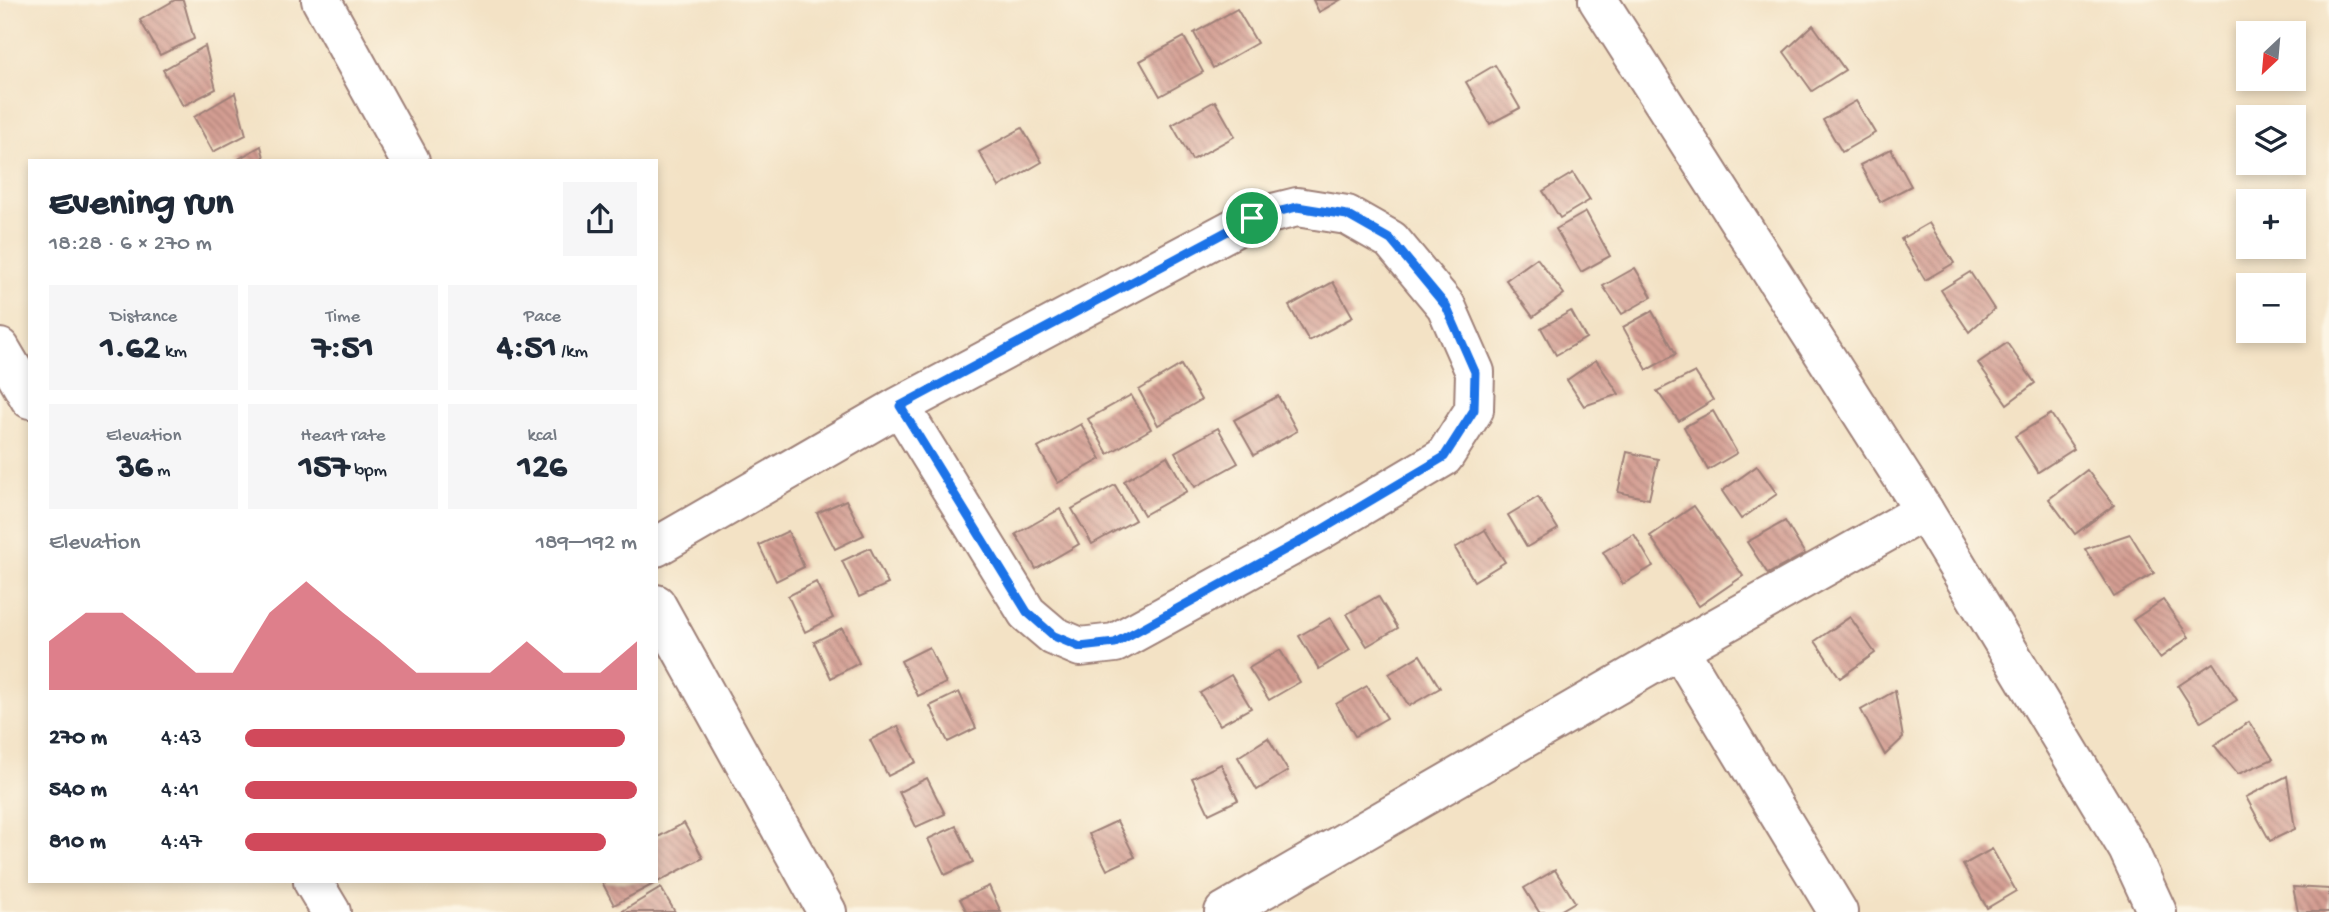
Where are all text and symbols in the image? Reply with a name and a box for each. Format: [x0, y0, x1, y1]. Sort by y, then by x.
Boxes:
north arrow [2236, 21, 2306, 91]
map controls [2236, 21, 2306, 343]
button: layers [2236, 105, 2306, 175]
button: share [563, 182, 637, 256]
text: Evening run [49, 183, 233, 227]
pin [1222, 188, 1282, 248]
button: + [2236, 189, 2306, 259]
icon: arrive [1233, 199, 1271, 237]
text: 18:28 · 6 × 270 m [49, 231, 212, 258]
button: − [2236, 273, 2306, 343]
text: Distance [110, 306, 177, 329]
text: Time [326, 306, 360, 329]
text: Pace [524, 306, 561, 329]
text: 1.62 [100, 329, 160, 370]
text: 7:51 [312, 329, 374, 370]
text: 4:51 [497, 329, 557, 370]
text: km [160, 341, 187, 364]
text: /km [557, 341, 588, 364]
text: Elevation [106, 425, 181, 448]
text: Heart rate [300, 425, 386, 448]
text: kcal [527, 425, 557, 448]
text: 36 [117, 448, 153, 489]
text: 157 [299, 448, 350, 489]
text: 126 [518, 448, 567, 489]
text: m [153, 460, 171, 483]
text: bpm [350, 460, 387, 483]
text: Elevation [49, 530, 140, 557]
text: 189–192 m [536, 530, 637, 557]
text: 270 m [49, 725, 107, 752]
text: 4:43 [161, 725, 202, 752]
text: 540 m [49, 777, 107, 804]
text: 4:41 [161, 777, 199, 804]
text: 810 m [49, 829, 106, 856]
text: 4:47 [161, 829, 202, 856]

